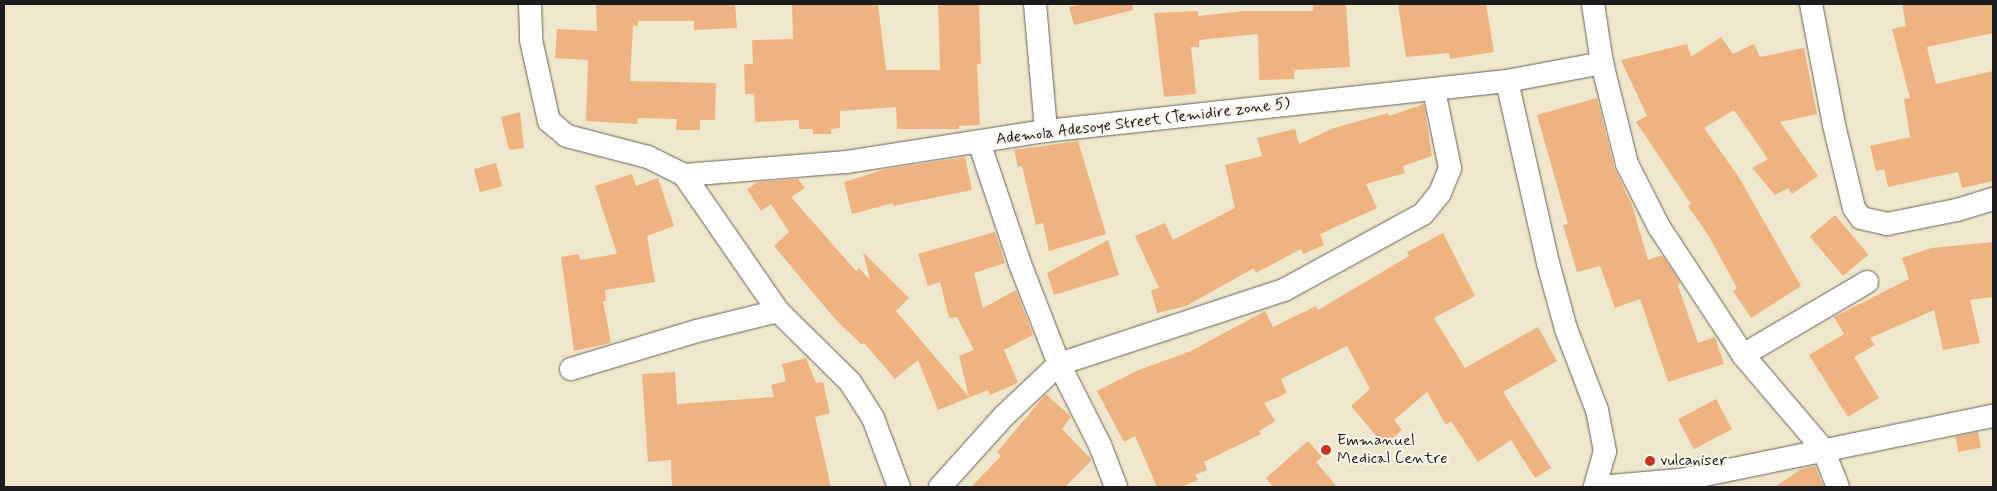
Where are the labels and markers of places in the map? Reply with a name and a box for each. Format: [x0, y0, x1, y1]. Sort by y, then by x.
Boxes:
place label: Emmanuel Medical Centre [1337, 431, 1444, 469]
marker: Emmanuel Medical Centre [1319, 443, 1333, 457]
place label: vulcaniser [1660, 451, 1727, 471]
marker: vulcaniser [1644, 455, 1656, 467]

